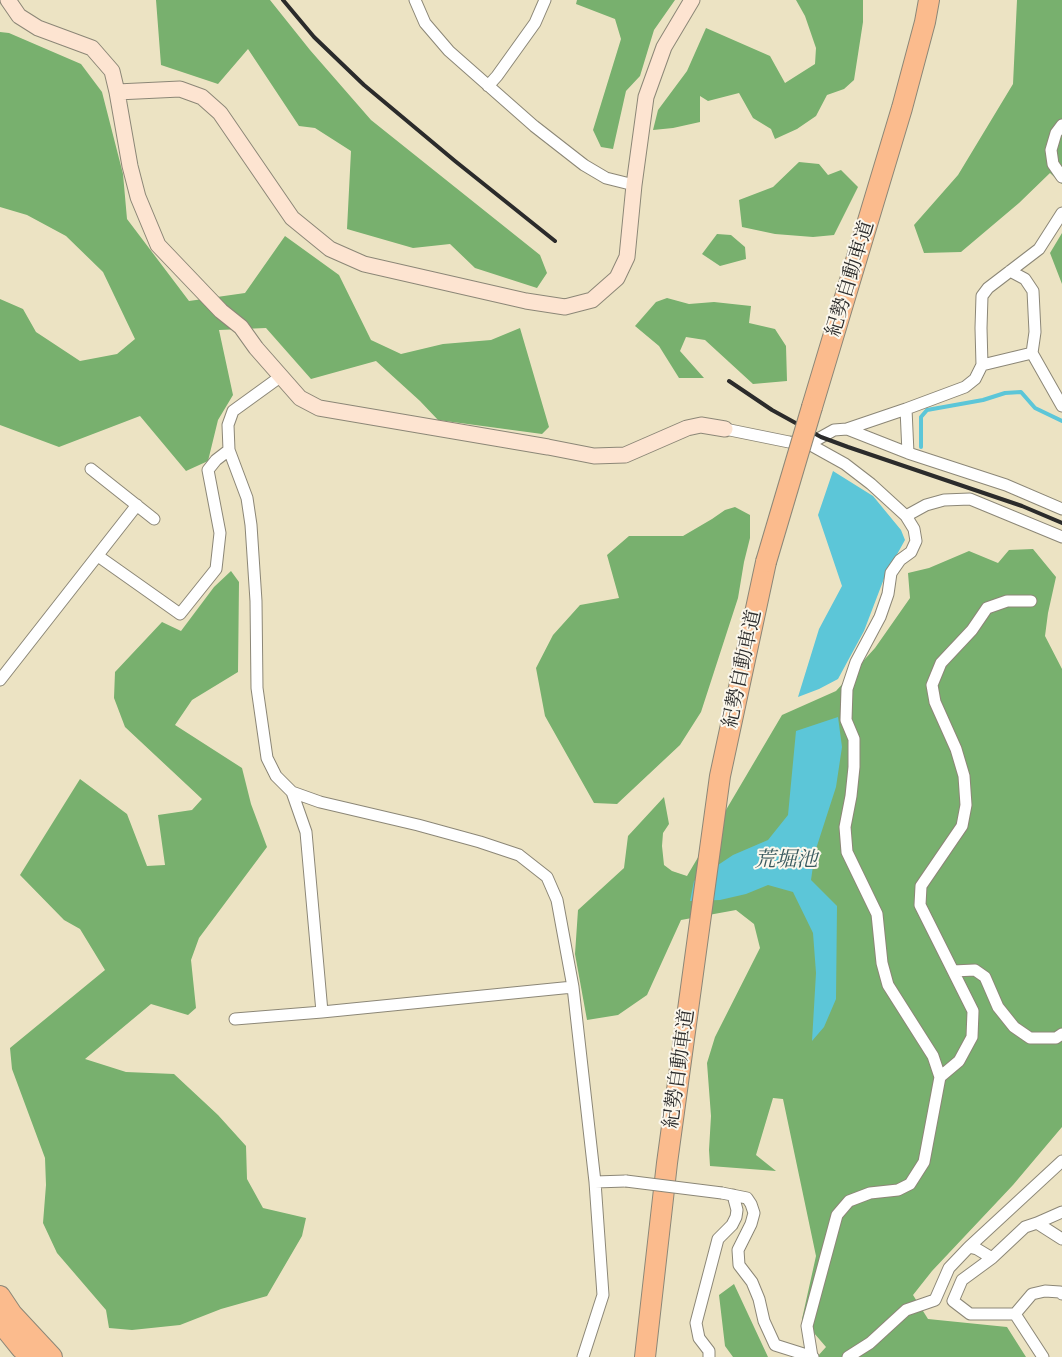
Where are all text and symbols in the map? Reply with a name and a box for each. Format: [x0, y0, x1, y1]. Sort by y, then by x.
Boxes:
street label: 紀勢自動車道 [822, 218, 880, 340]
street label: 紀勢自動車道 [719, 608, 767, 730]
water label: 荒堀池 [755, 848, 817, 874]
street label: 紀勢自動車道 [660, 1008, 700, 1130]

